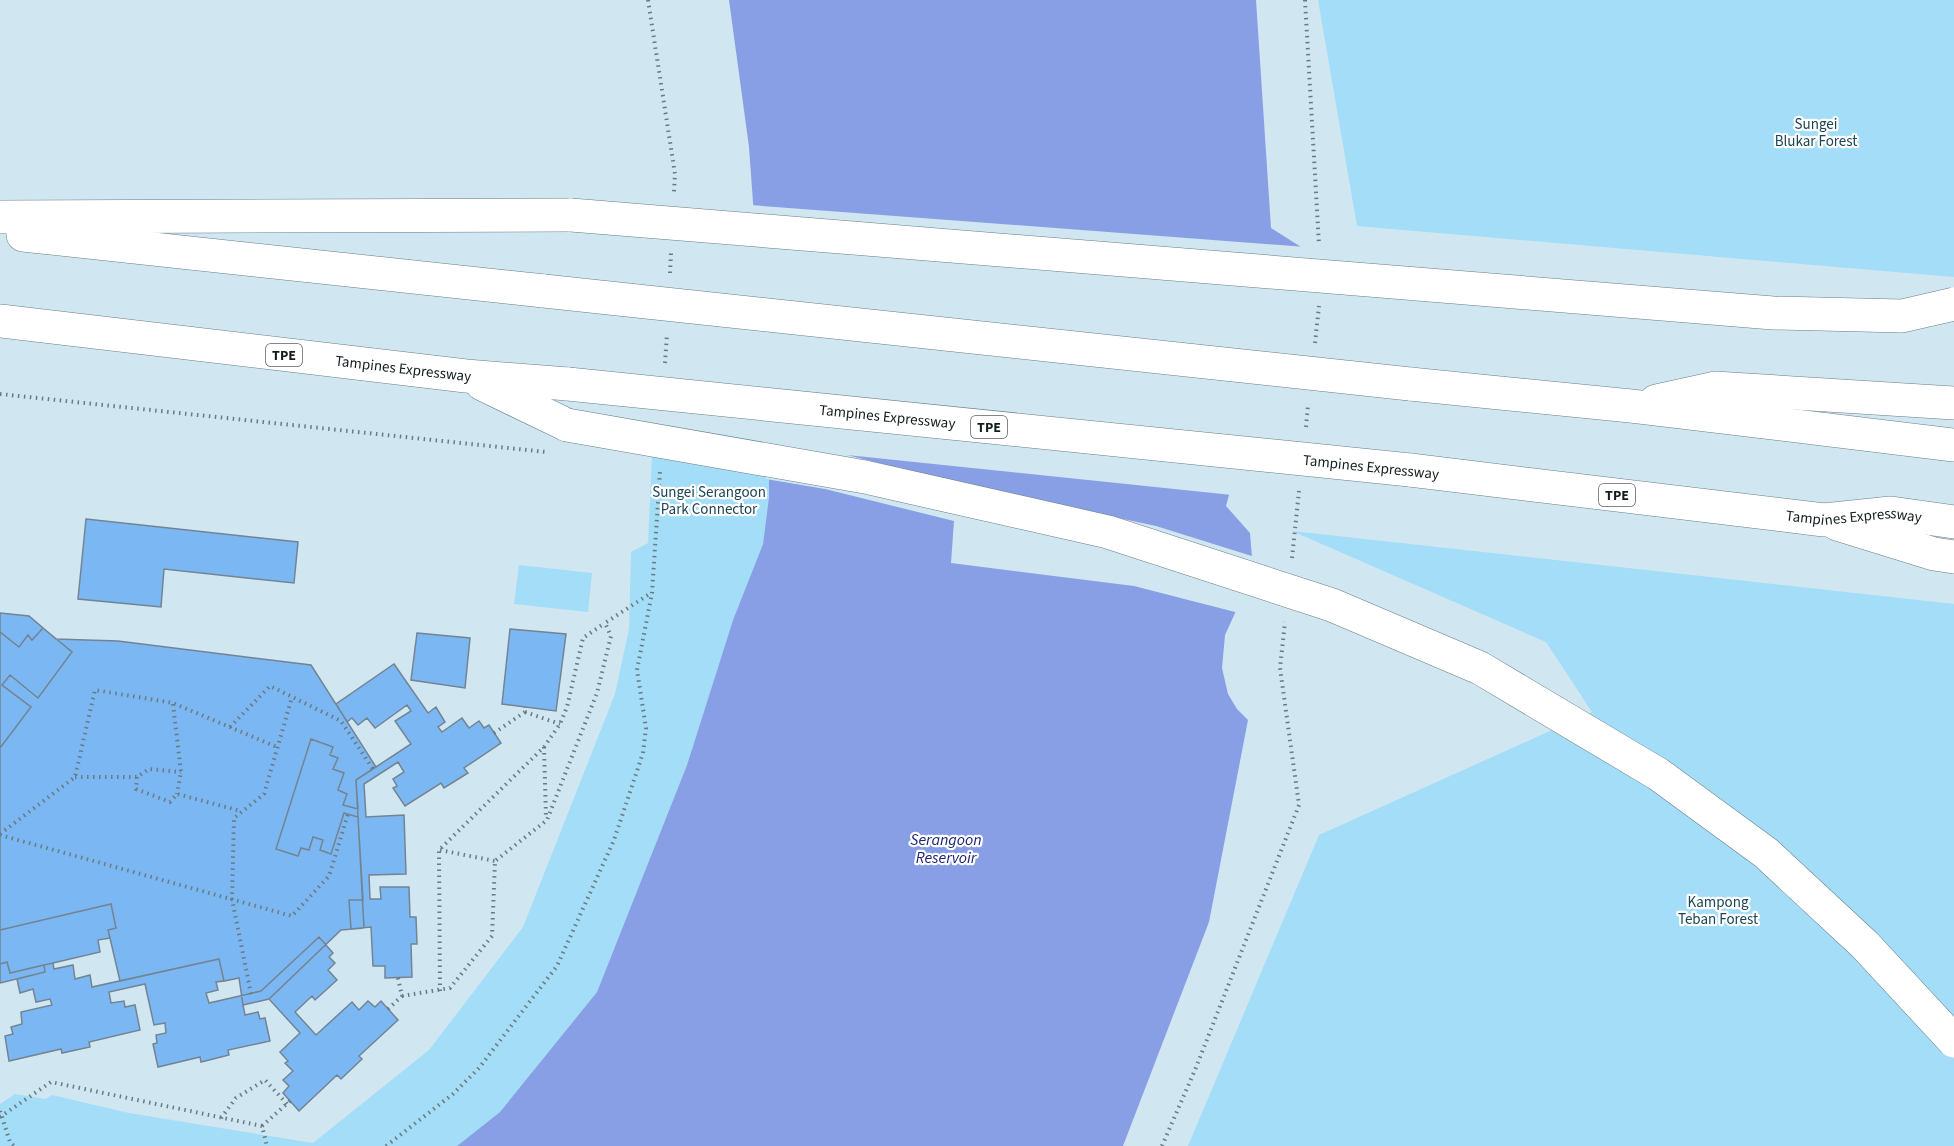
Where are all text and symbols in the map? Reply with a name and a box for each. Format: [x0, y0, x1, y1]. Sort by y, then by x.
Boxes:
park label: Sungei Blukar Forest [1775, 114, 1857, 152]
road number: TPE [266, 344, 302, 366]
street label: Tampines Expressway [334, 351, 472, 387]
street label: Tampines Expressway [818, 400, 956, 435]
road number: TPE [971, 416, 1007, 438]
street label: Tampines Expressway [1302, 450, 1440, 485]
park label: Sungei Serangoon Park Connector [652, 482, 766, 520]
road number: TPE [1599, 484, 1635, 506]
street label: Tampines Expressway [1785, 503, 1923, 531]
water label: Serangoon Reservoir [910, 829, 982, 869]
park label: Kampong Teban Forest [1678, 892, 1758, 930]

